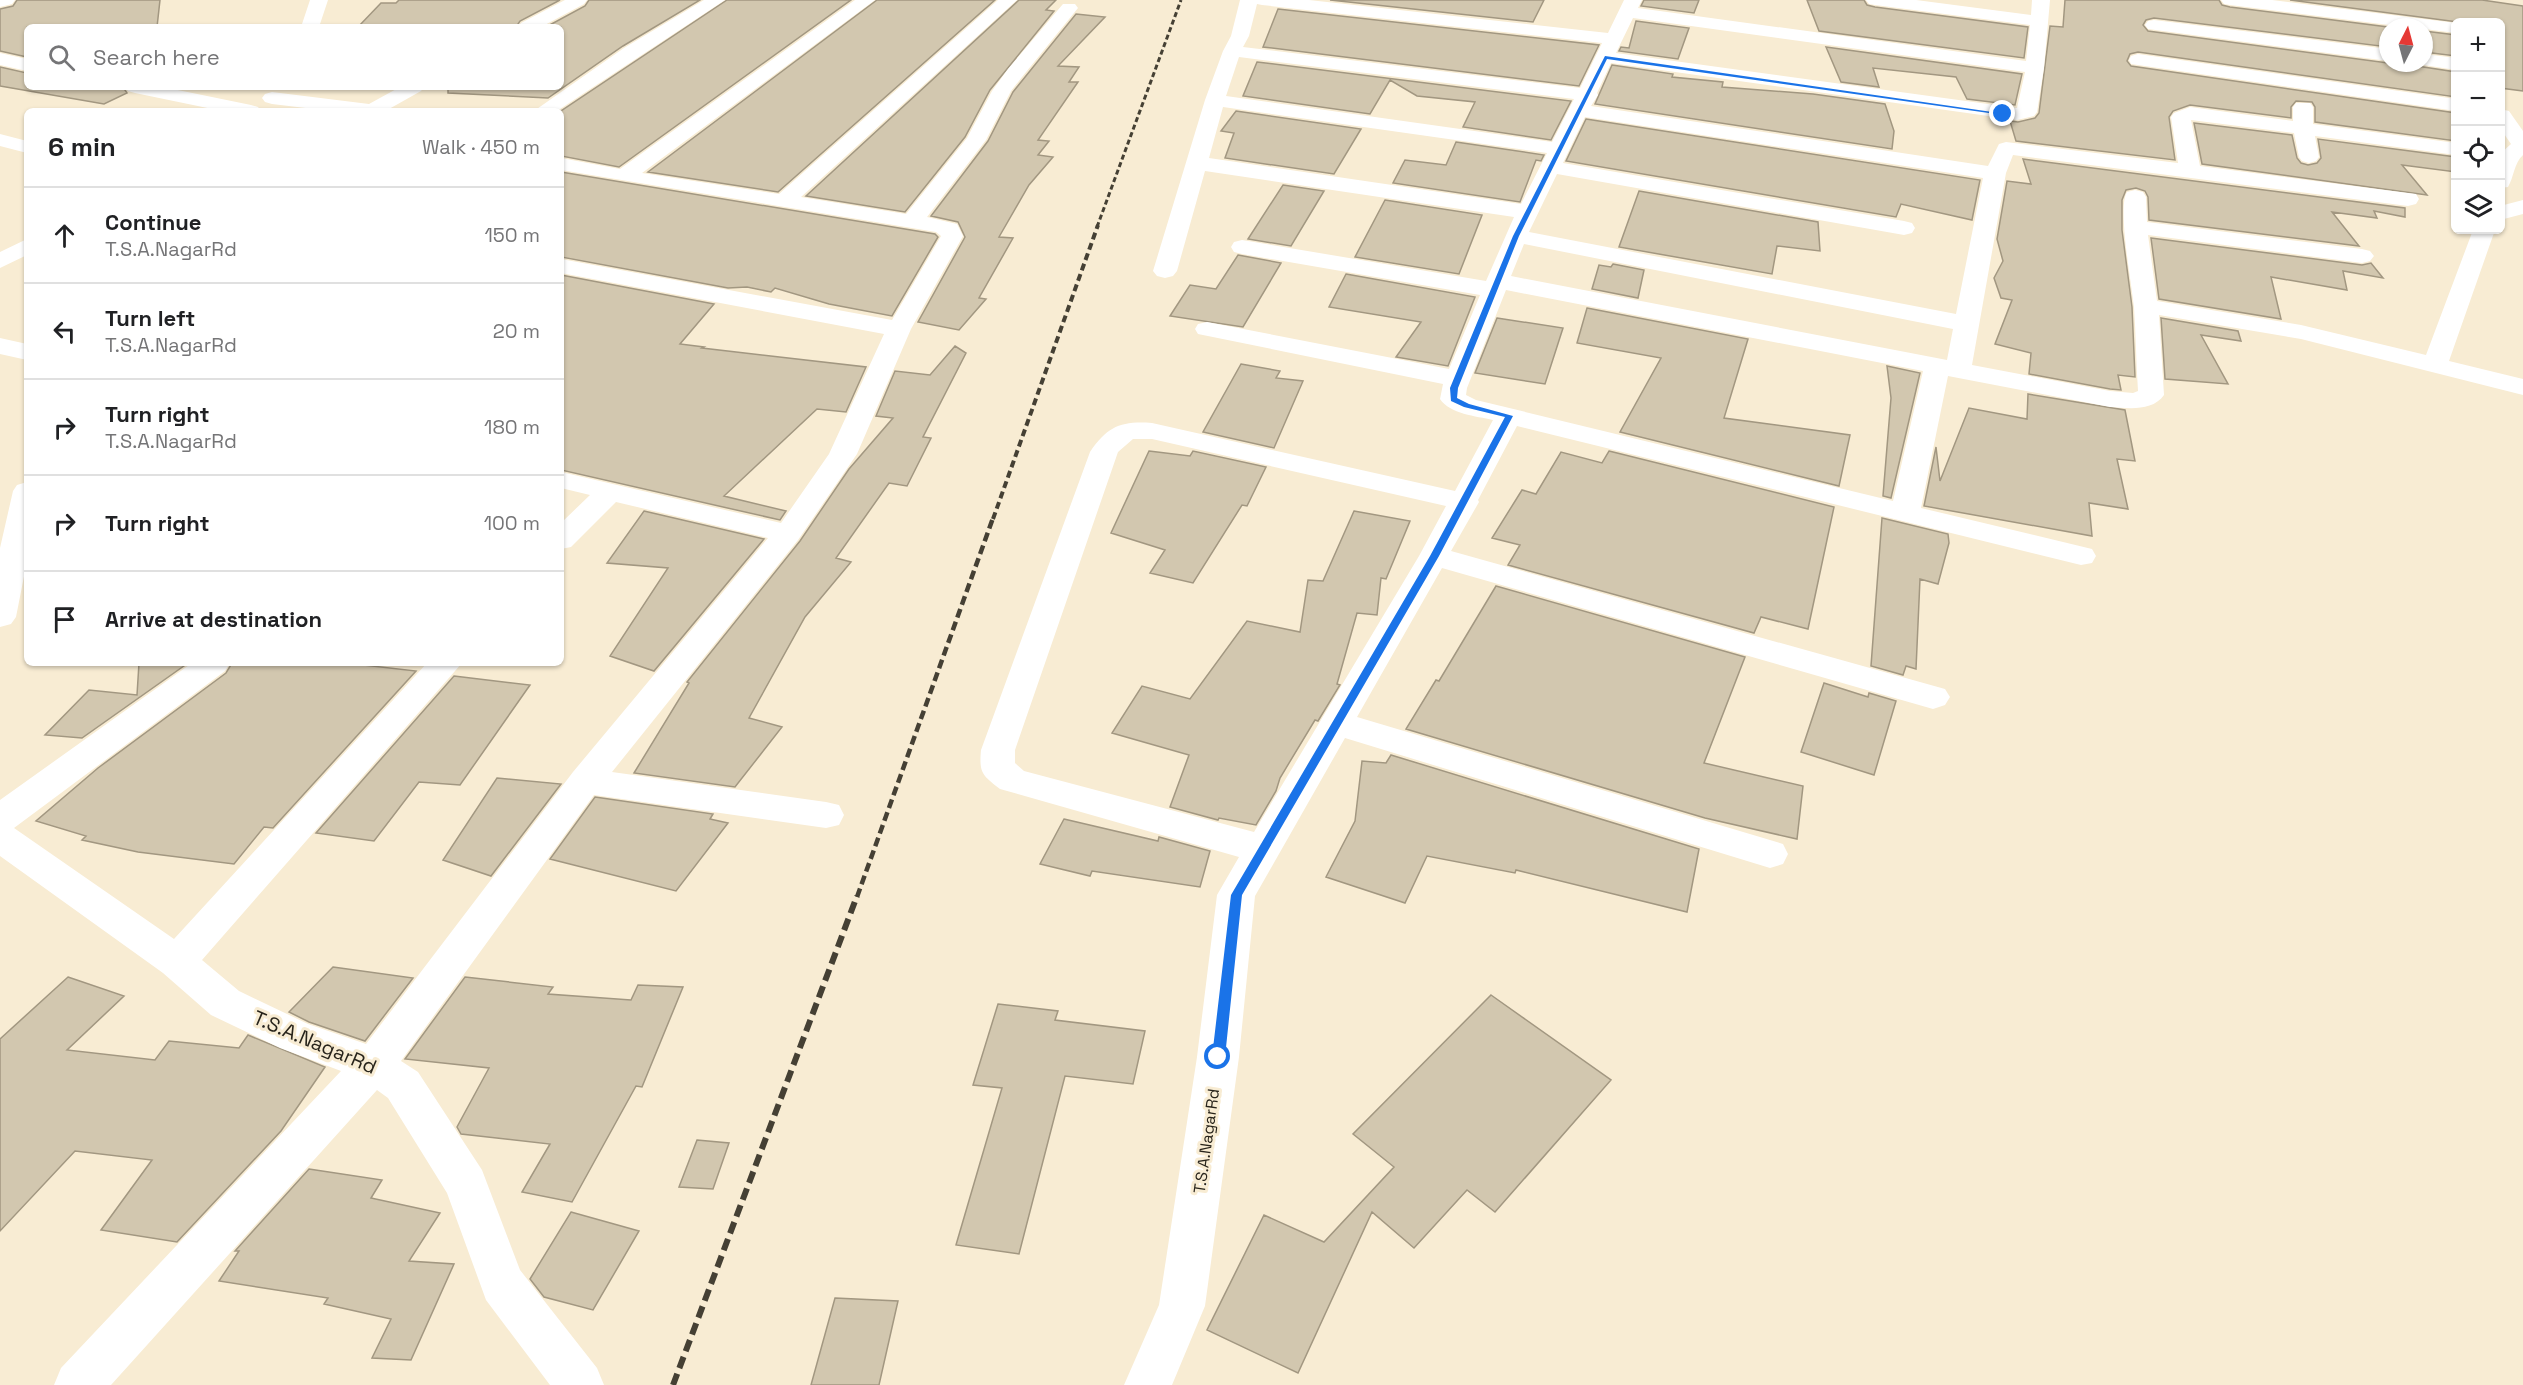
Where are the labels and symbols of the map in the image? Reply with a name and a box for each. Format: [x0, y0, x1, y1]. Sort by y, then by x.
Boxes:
north arrow [2379, 18, 2433, 72]
route end [1989, 100, 2015, 126]
street label: T.S.A.NagarRd [249, 1004, 381, 1080]
route start [1204, 1043, 1230, 1069]
street label: T.S.A.NagarRd [1189, 1087, 1224, 1195]

